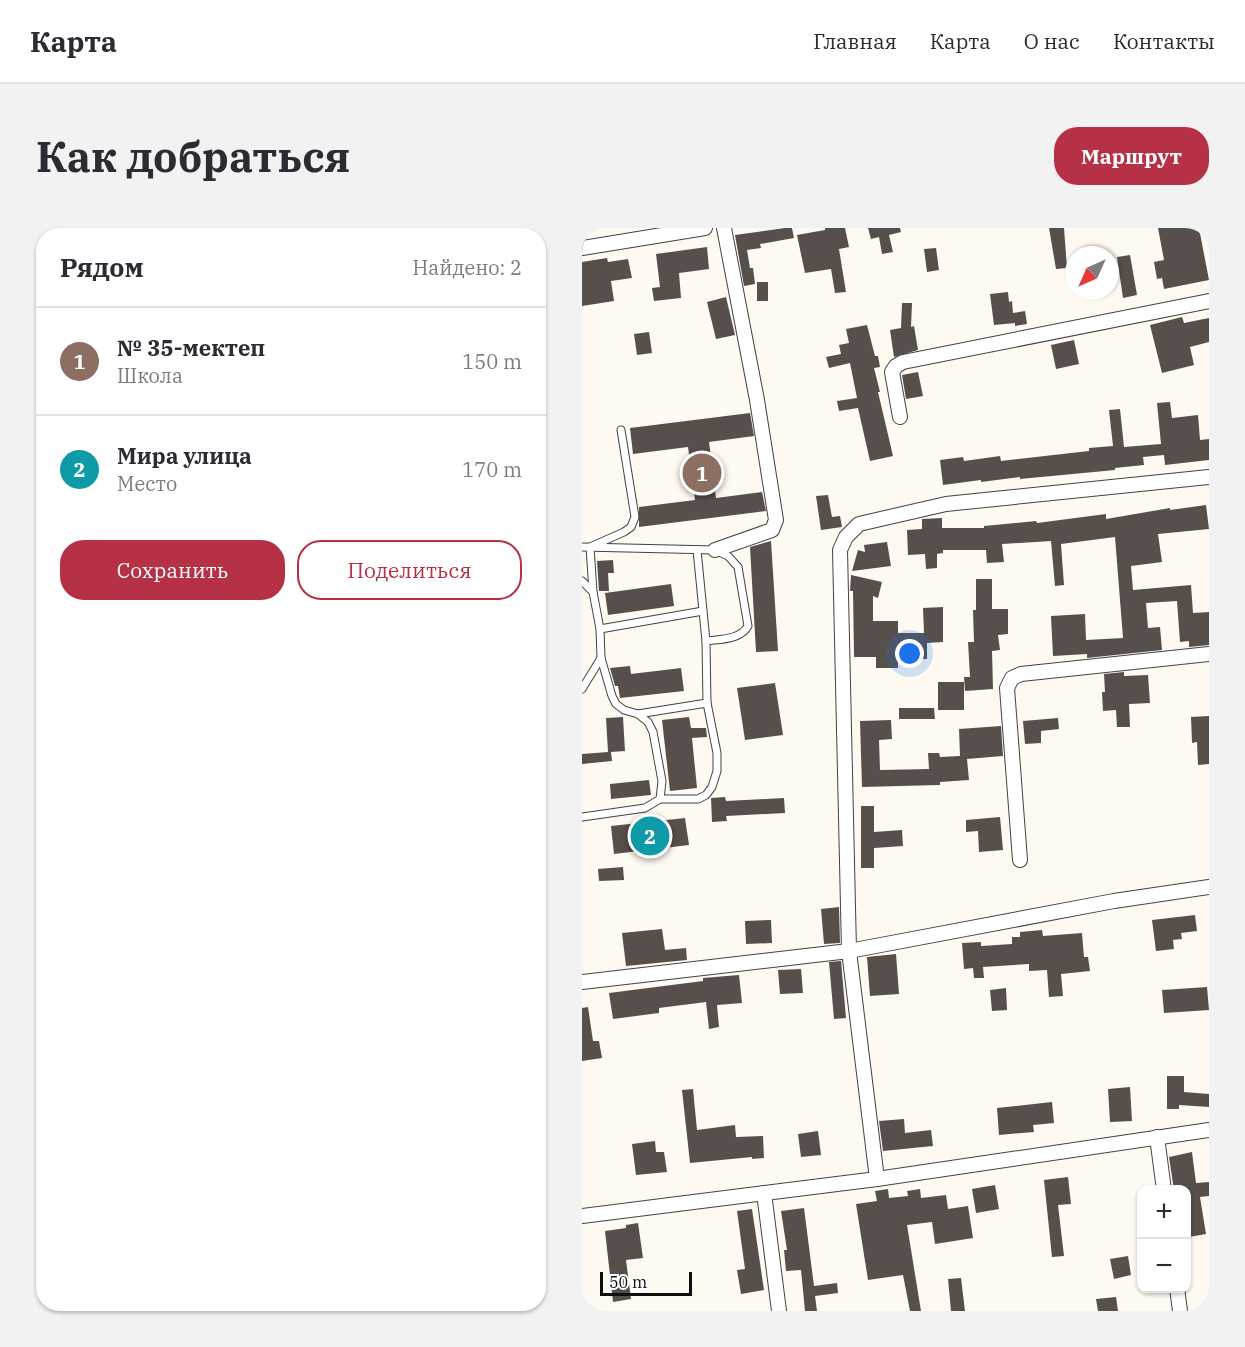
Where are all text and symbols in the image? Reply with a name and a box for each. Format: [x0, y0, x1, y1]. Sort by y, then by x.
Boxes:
text: Карта [30, 23, 117, 60]
text: Главная [813, 27, 897, 55]
text: Карта [930, 27, 991, 55]
text: О нас [1024, 27, 1080, 55]
text: Контакты [1113, 27, 1215, 55]
button: Маршрут [1054, 127, 1209, 185]
text: Как добраться [36, 129, 350, 184]
north arrow [1065, 246, 1119, 300]
text: Рядом [60, 250, 144, 284]
text: Найдено: 2 [413, 254, 522, 281]
text: № 35-мектеп [117, 333, 265, 362]
text: 1 [74, 348, 86, 375]
text: 150 m [462, 348, 522, 375]
text: Школа [117, 362, 183, 389]
text: Мира улица [117, 441, 252, 470]
pin: 1 [682, 450, 722, 496]
text: 2 [74, 456, 86, 483]
text: 170 m [462, 456, 522, 483]
text: Место [117, 470, 177, 497]
button: Сохранить [60, 540, 285, 600]
button: Поделиться [297, 540, 522, 600]
your location [895, 639, 924, 668]
pin: 2 [630, 814, 670, 858]
map controls [1137, 1185, 1191, 1293]
button: + [1137, 1185, 1191, 1239]
button: − [1137, 1239, 1191, 1293]
scale bar [600, 1269, 692, 1296]
text: 50 m [609, 1272, 647, 1292]

